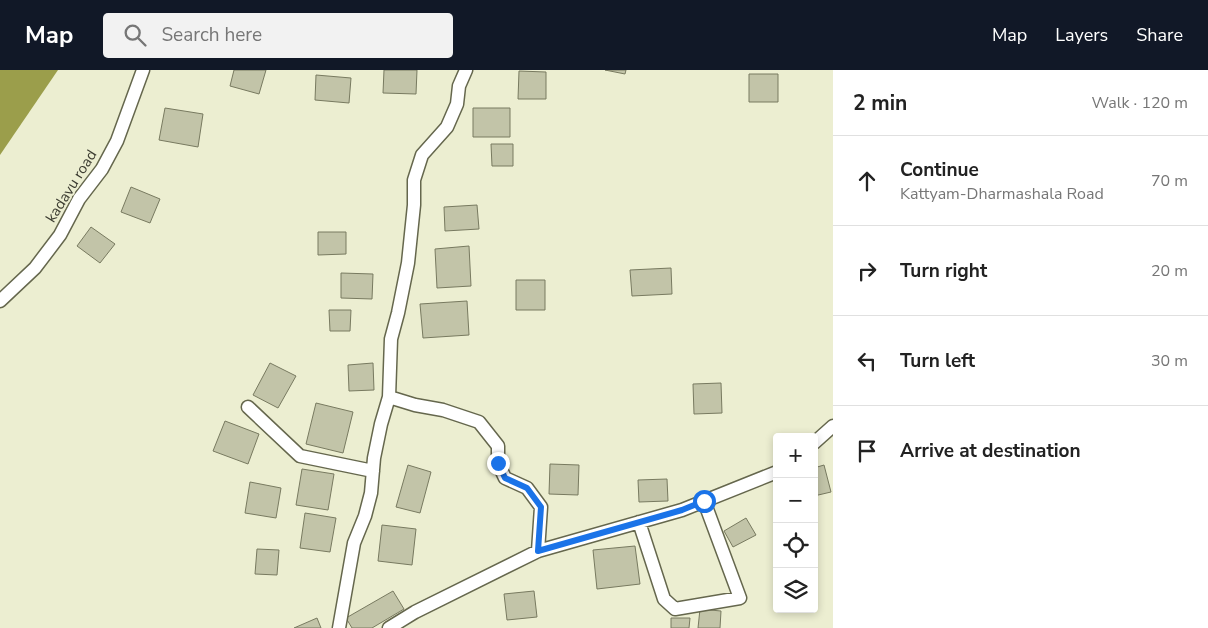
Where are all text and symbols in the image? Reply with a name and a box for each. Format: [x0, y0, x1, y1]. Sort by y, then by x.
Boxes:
search box [103, 13, 453, 58]
text: Map [25, 19, 73, 51]
icon: search [121, 21, 149, 49]
text: Search here [161, 22, 262, 48]
text: Map [992, 23, 1027, 47]
text: Layers [1055, 23, 1108, 47]
text: Share [1136, 23, 1183, 47]
text: 2 min [853, 89, 907, 117]
text: Walk · 120 m [1092, 92, 1188, 114]
street label: kadavu road [41, 146, 101, 226]
text: Continue [900, 157, 979, 183]
icon: ahead [853, 167, 881, 195]
text: 70 m [1151, 170, 1188, 192]
text: Kattyam-Dharmashala Road [900, 183, 1104, 205]
icon: right [853, 257, 881, 285]
text: Turn right [900, 258, 987, 284]
text: 20 m [1151, 260, 1188, 282]
icon: left [853, 347, 881, 375]
text: Turn left [900, 348, 975, 374]
text: 30 m [1151, 350, 1188, 372]
map controls [773, 433, 818, 613]
button: + [773, 433, 818, 478]
icon: arrive [853, 437, 881, 465]
text: Arrive at destination [900, 438, 1081, 464]
route end [487, 452, 510, 475]
button: − [773, 478, 818, 523]
route start [693, 490, 716, 513]
button: locate [773, 523, 818, 568]
button: layers [773, 568, 818, 613]

